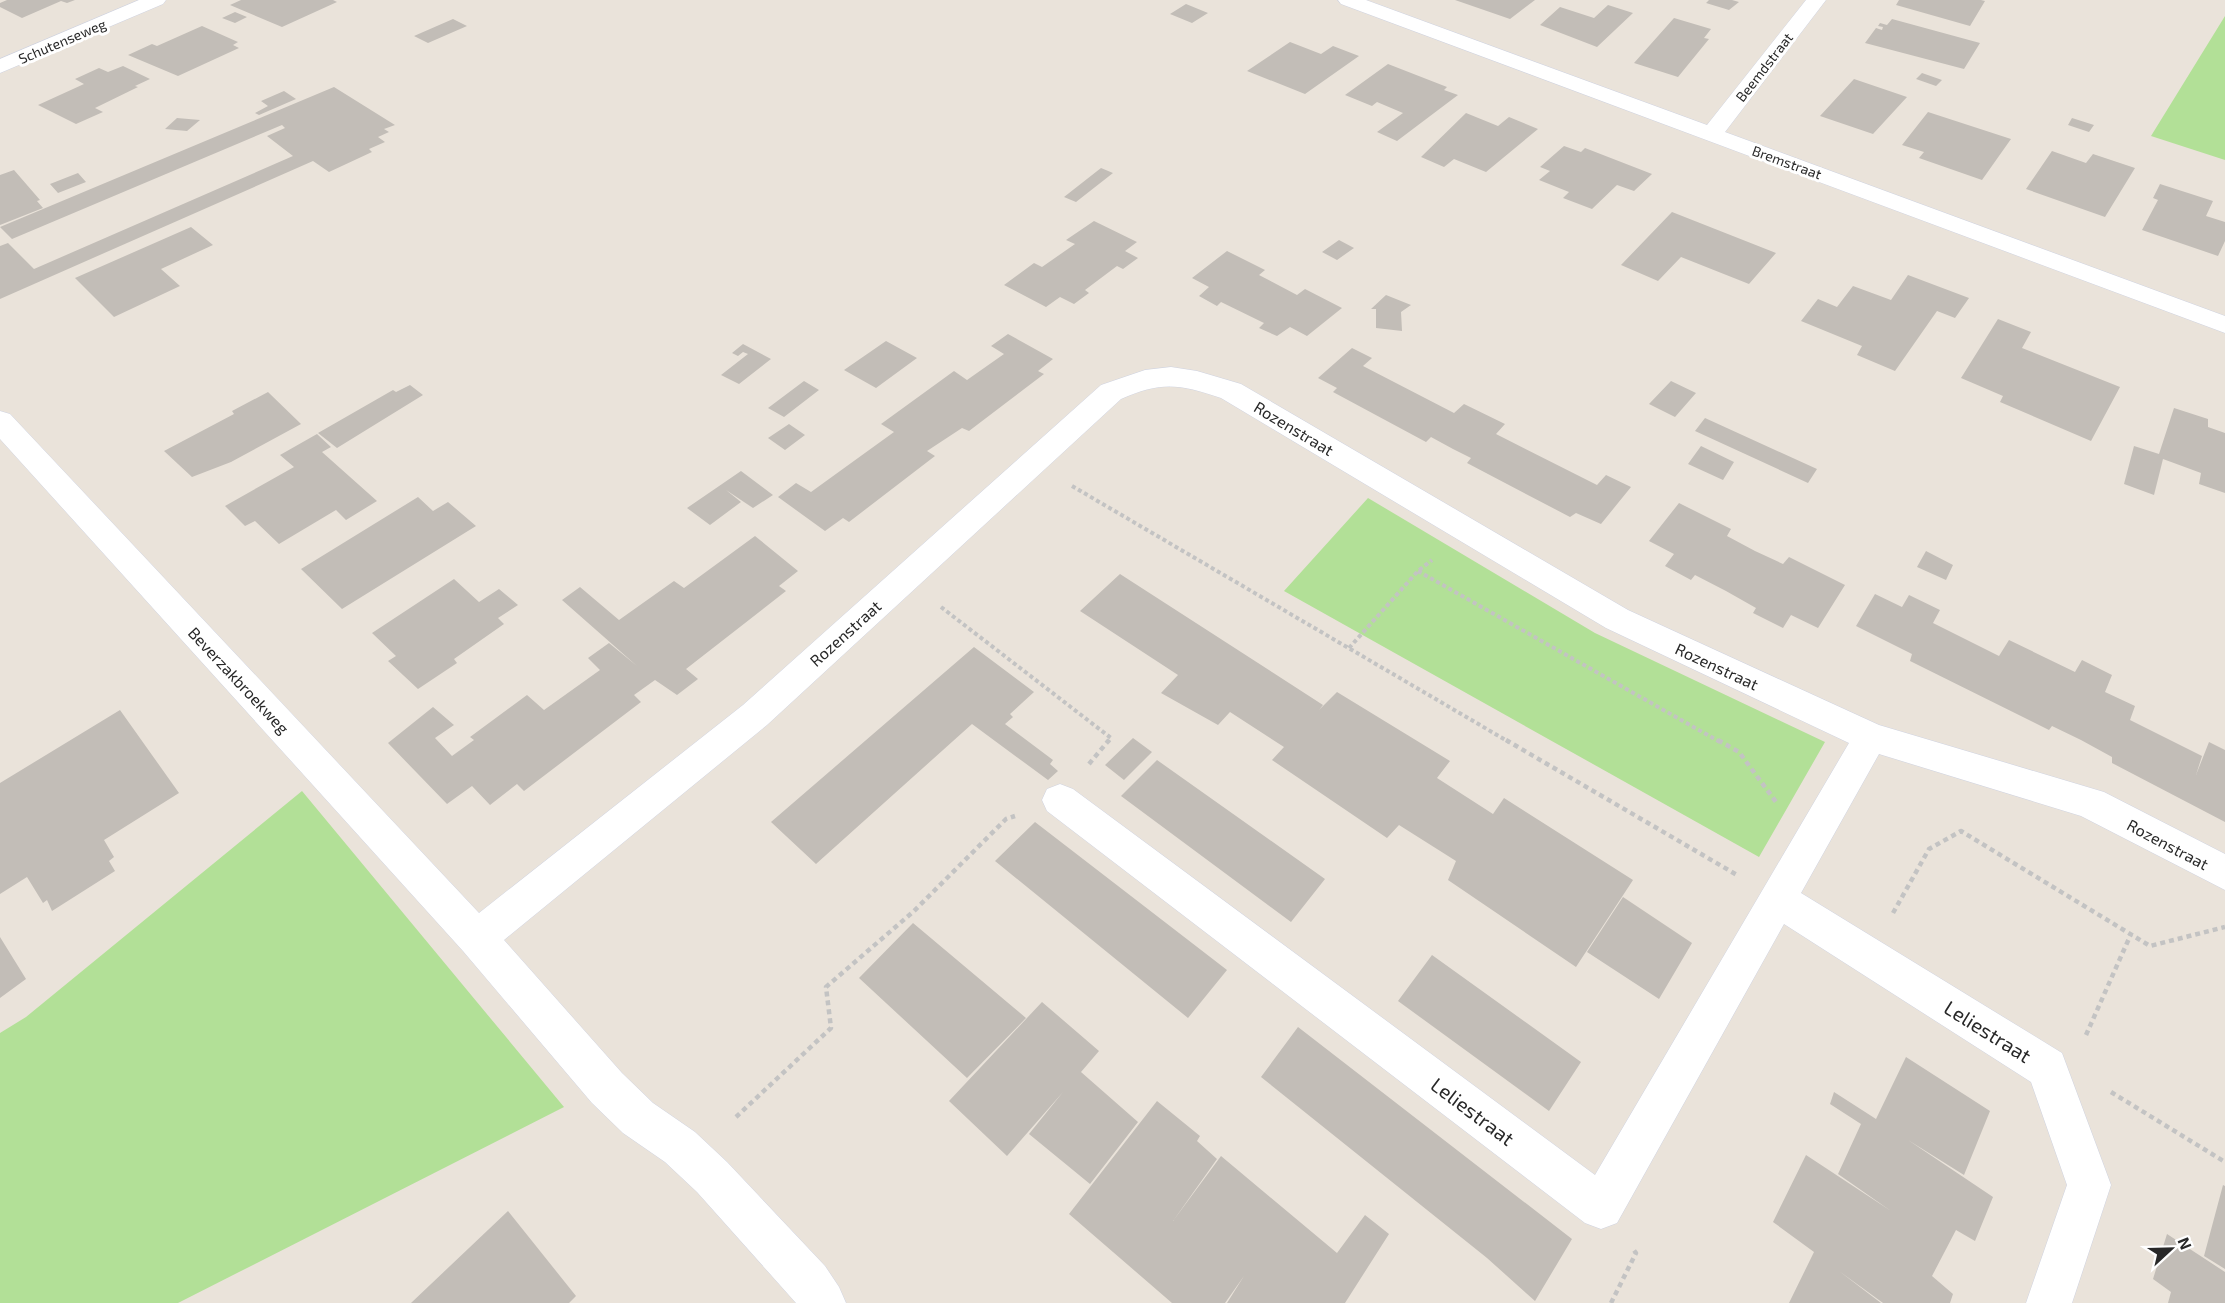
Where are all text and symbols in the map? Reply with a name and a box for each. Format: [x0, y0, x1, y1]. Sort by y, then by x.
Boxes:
street label: Schutenseweg [16, 15, 108, 67]
street label: Beemdstraat [1732, 29, 1796, 105]
street label: Bremstraat [1750, 142, 1824, 182]
street label: Rozenstraat [1251, 397, 1337, 459]
street label: Rozenstraat [805, 596, 885, 670]
street label: Beverzakbroekweg [185, 623, 293, 737]
street label: Rozenstraat [1673, 639, 1761, 693]
street label: Rozenstraat [2124, 815, 2212, 873]
street label: Leliestraat [1940, 995, 2036, 1067]
street label: Leliestraat [1427, 1072, 1520, 1150]
north arrow [2141, 1219, 2201, 1279]
text: N [2174, 1234, 2196, 1252]

